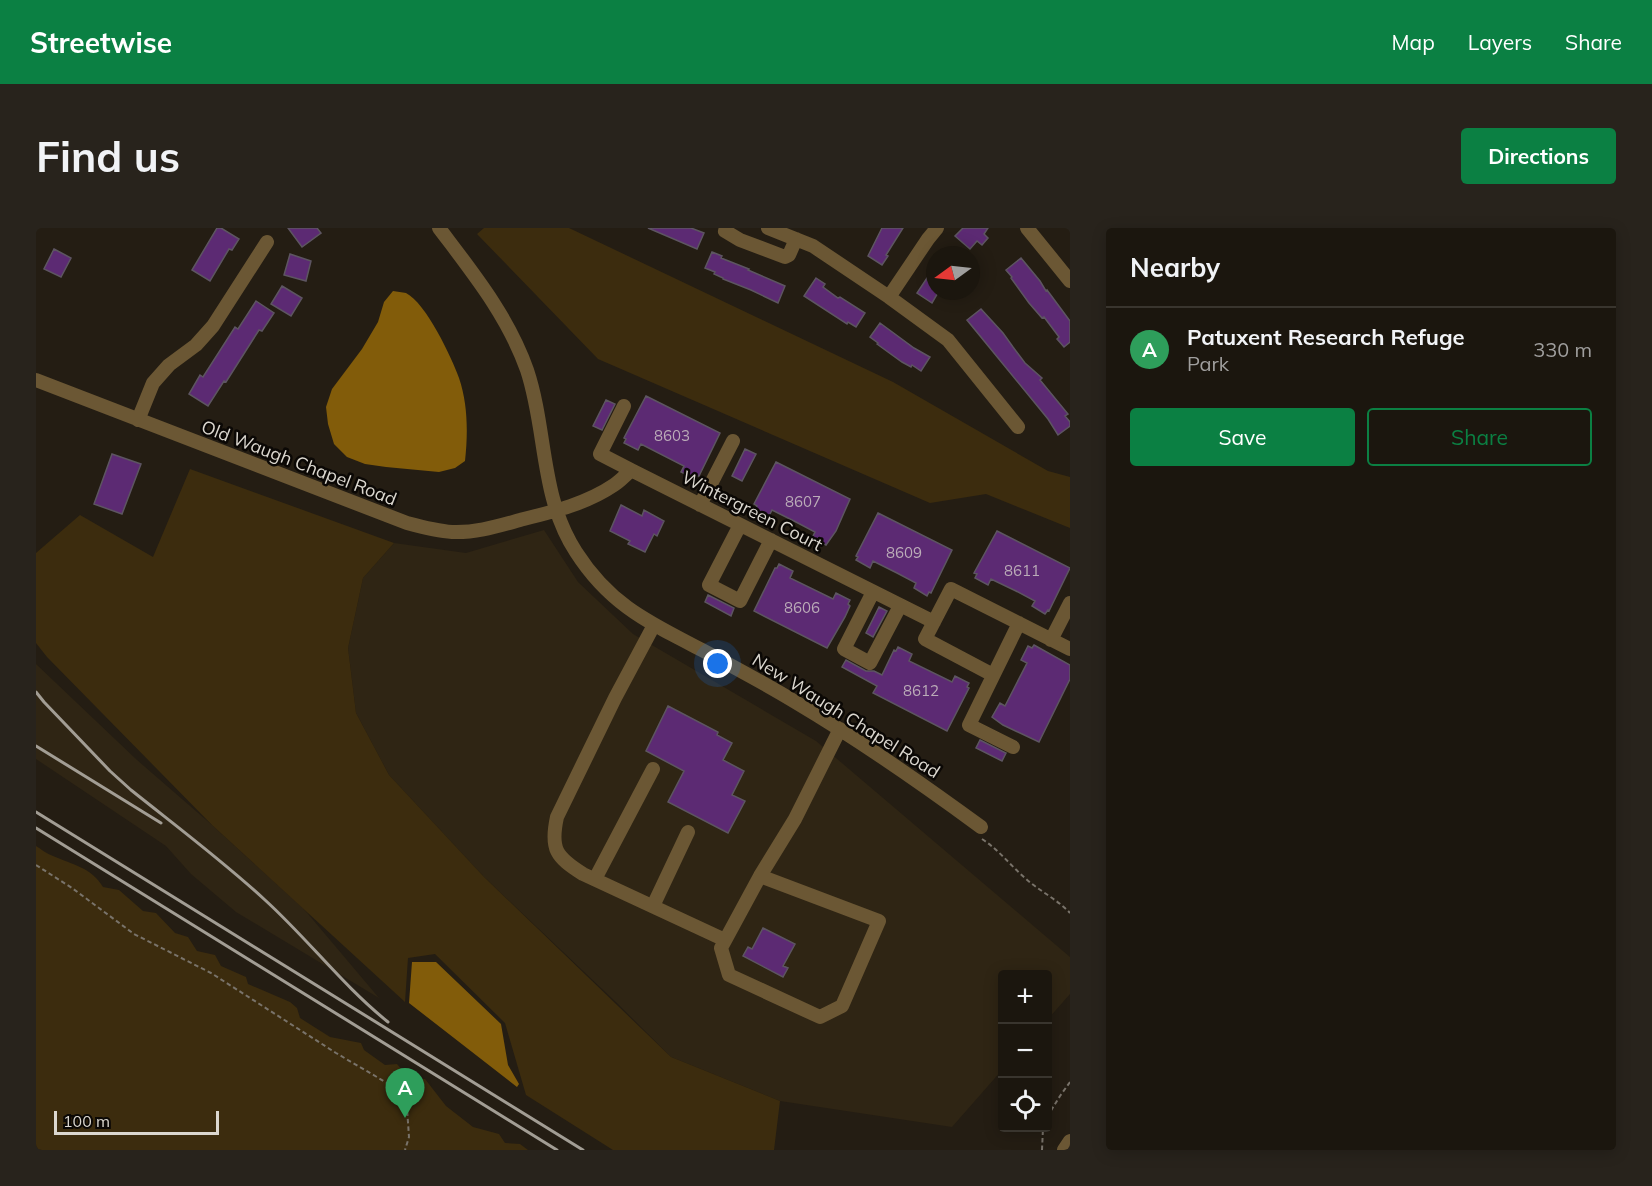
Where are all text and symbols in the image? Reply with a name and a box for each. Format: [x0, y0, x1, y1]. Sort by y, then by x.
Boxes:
text: Streetwise [30, 25, 172, 60]
text: Map [1392, 29, 1435, 55]
text: Layers [1468, 29, 1532, 55]
text: Share [1565, 29, 1622, 55]
button: Directions [1461, 128, 1616, 184]
text: Find us [36, 130, 180, 183]
north arrow [926, 246, 980, 300]
text: Nearby [1130, 251, 1220, 284]
text: Patuxent Research Refuge [1187, 323, 1465, 351]
text: A [1142, 337, 1157, 362]
text: 330 m [1533, 337, 1592, 362]
text: Park [1187, 351, 1229, 376]
button: Save [1130, 408, 1355, 466]
button: Share [1367, 408, 1592, 466]
street label: Old Waugh Chapel Road [198, 415, 400, 510]
house number: 8603 [654, 426, 690, 445]
street label: Wintergreen Court [678, 465, 827, 556]
house number: 8607 [785, 492, 821, 511]
house number: 8609 [886, 543, 922, 562]
house number: 8611 [1004, 561, 1040, 580]
house number: 8606 [784, 598, 820, 617]
street label: New Waugh Chapel Road [748, 648, 944, 783]
your location [703, 649, 732, 678]
house number: 8612 [903, 681, 939, 700]
map controls [998, 970, 1052, 1132]
button: + [998, 970, 1052, 1024]
button: − [998, 1024, 1052, 1078]
pin: A [386, 1068, 424, 1118]
button: locate [998, 1078, 1052, 1132]
scale bar [54, 1108, 219, 1136]
text: 100 m [63, 1111, 110, 1131]

